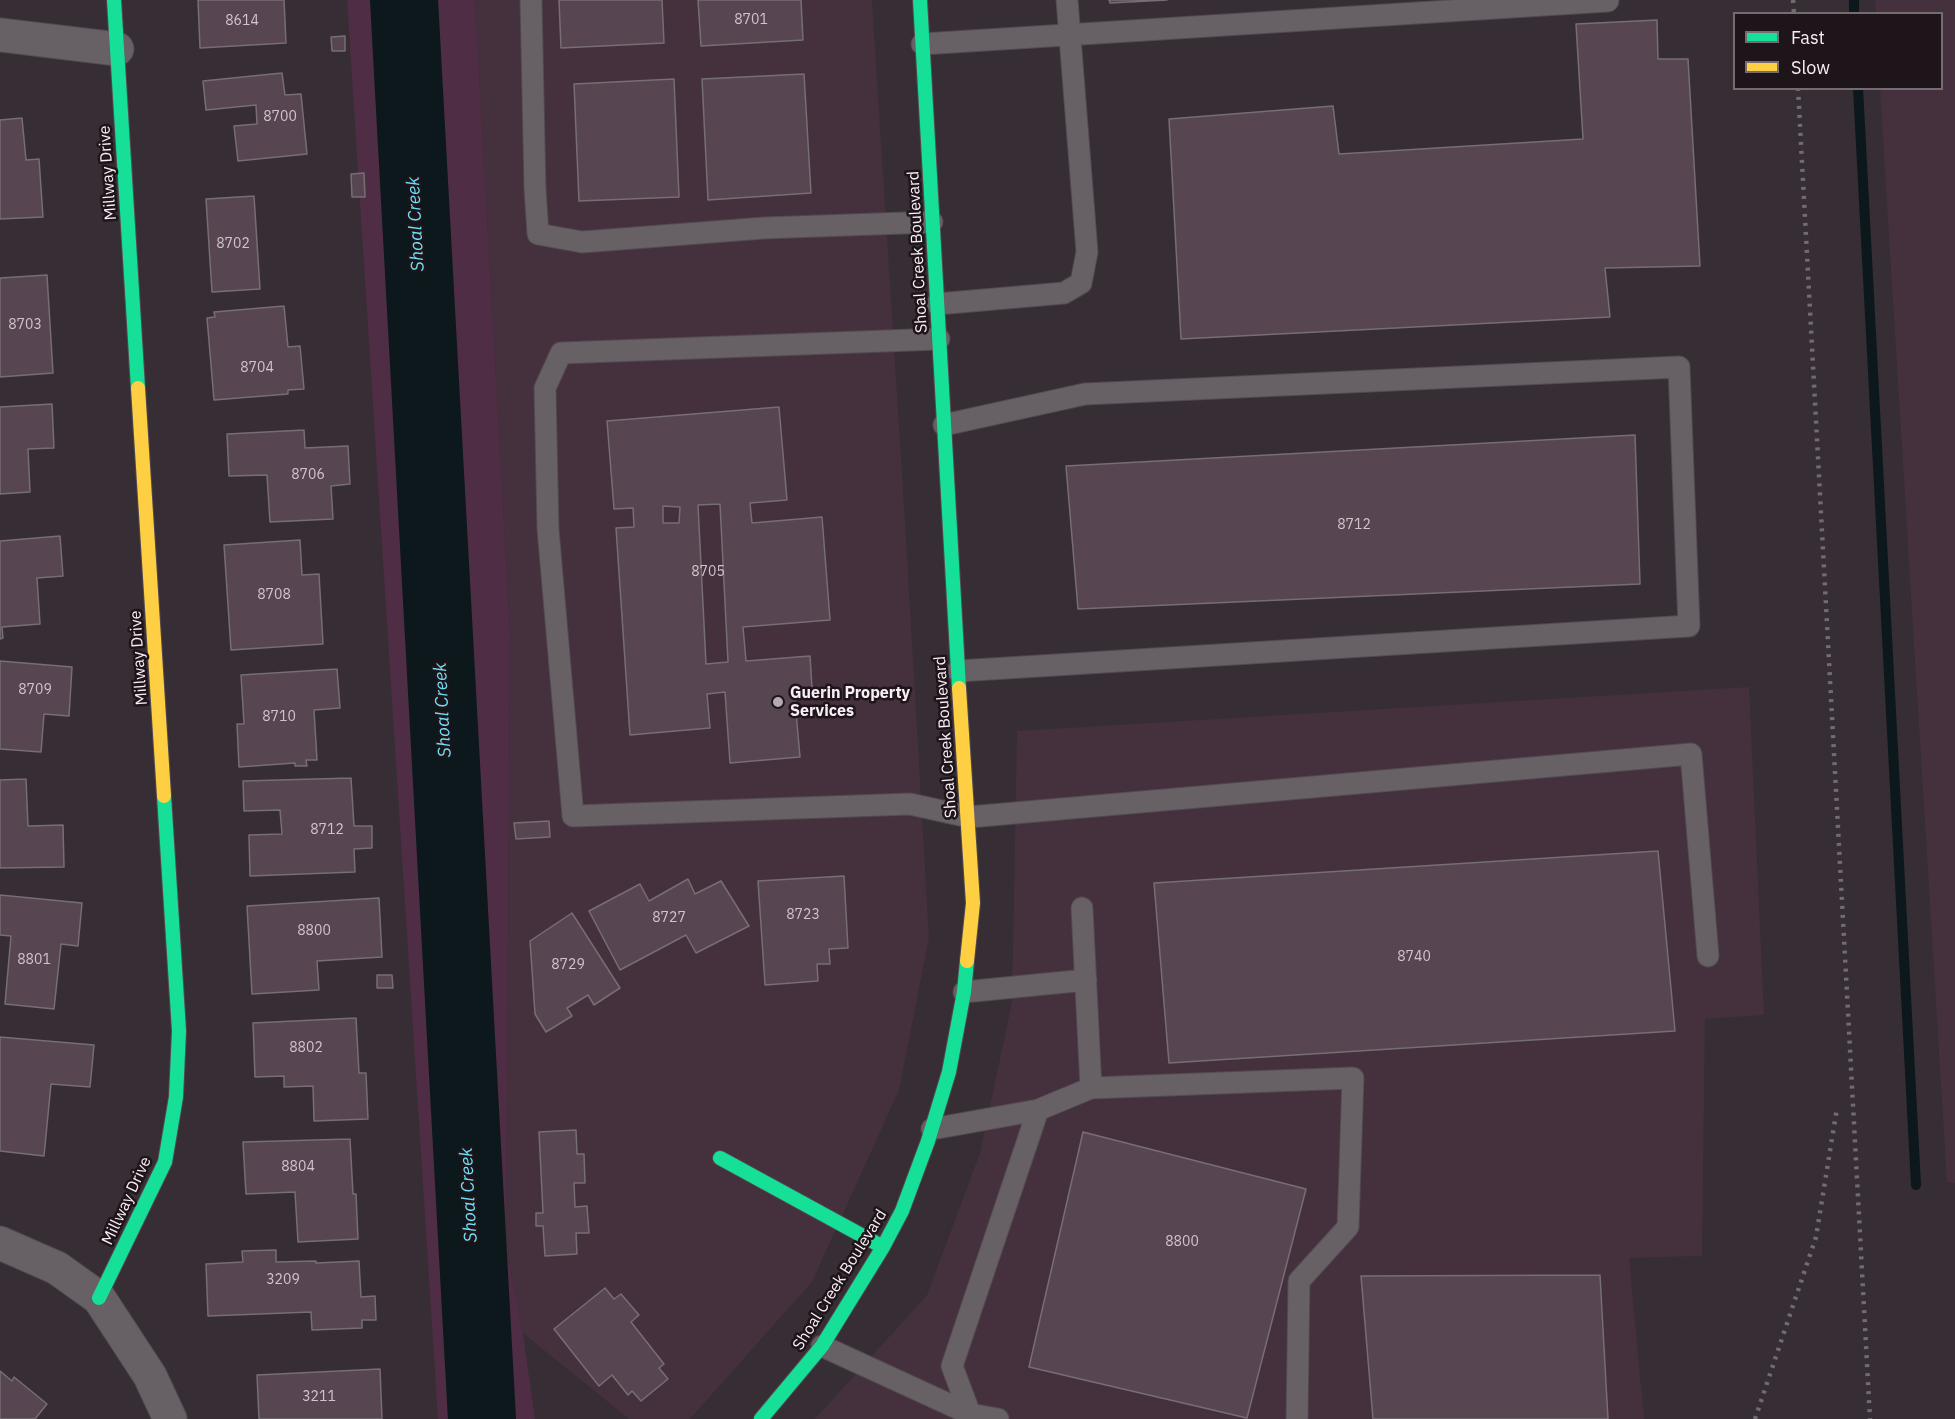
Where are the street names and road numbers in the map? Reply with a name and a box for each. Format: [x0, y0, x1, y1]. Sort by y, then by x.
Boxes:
street label: Millway Drive [95, 125, 121, 221]
street label: Shoal Creek Boulevard [904, 170, 932, 334]
street label: Millway Drive [126, 610, 152, 706]
street label: Shoal Creek Boulevard [931, 655, 961, 819]
street label: Millway Drive [98, 1154, 156, 1248]
street label: Shoal Creek Boulevard [789, 1206, 891, 1354]

